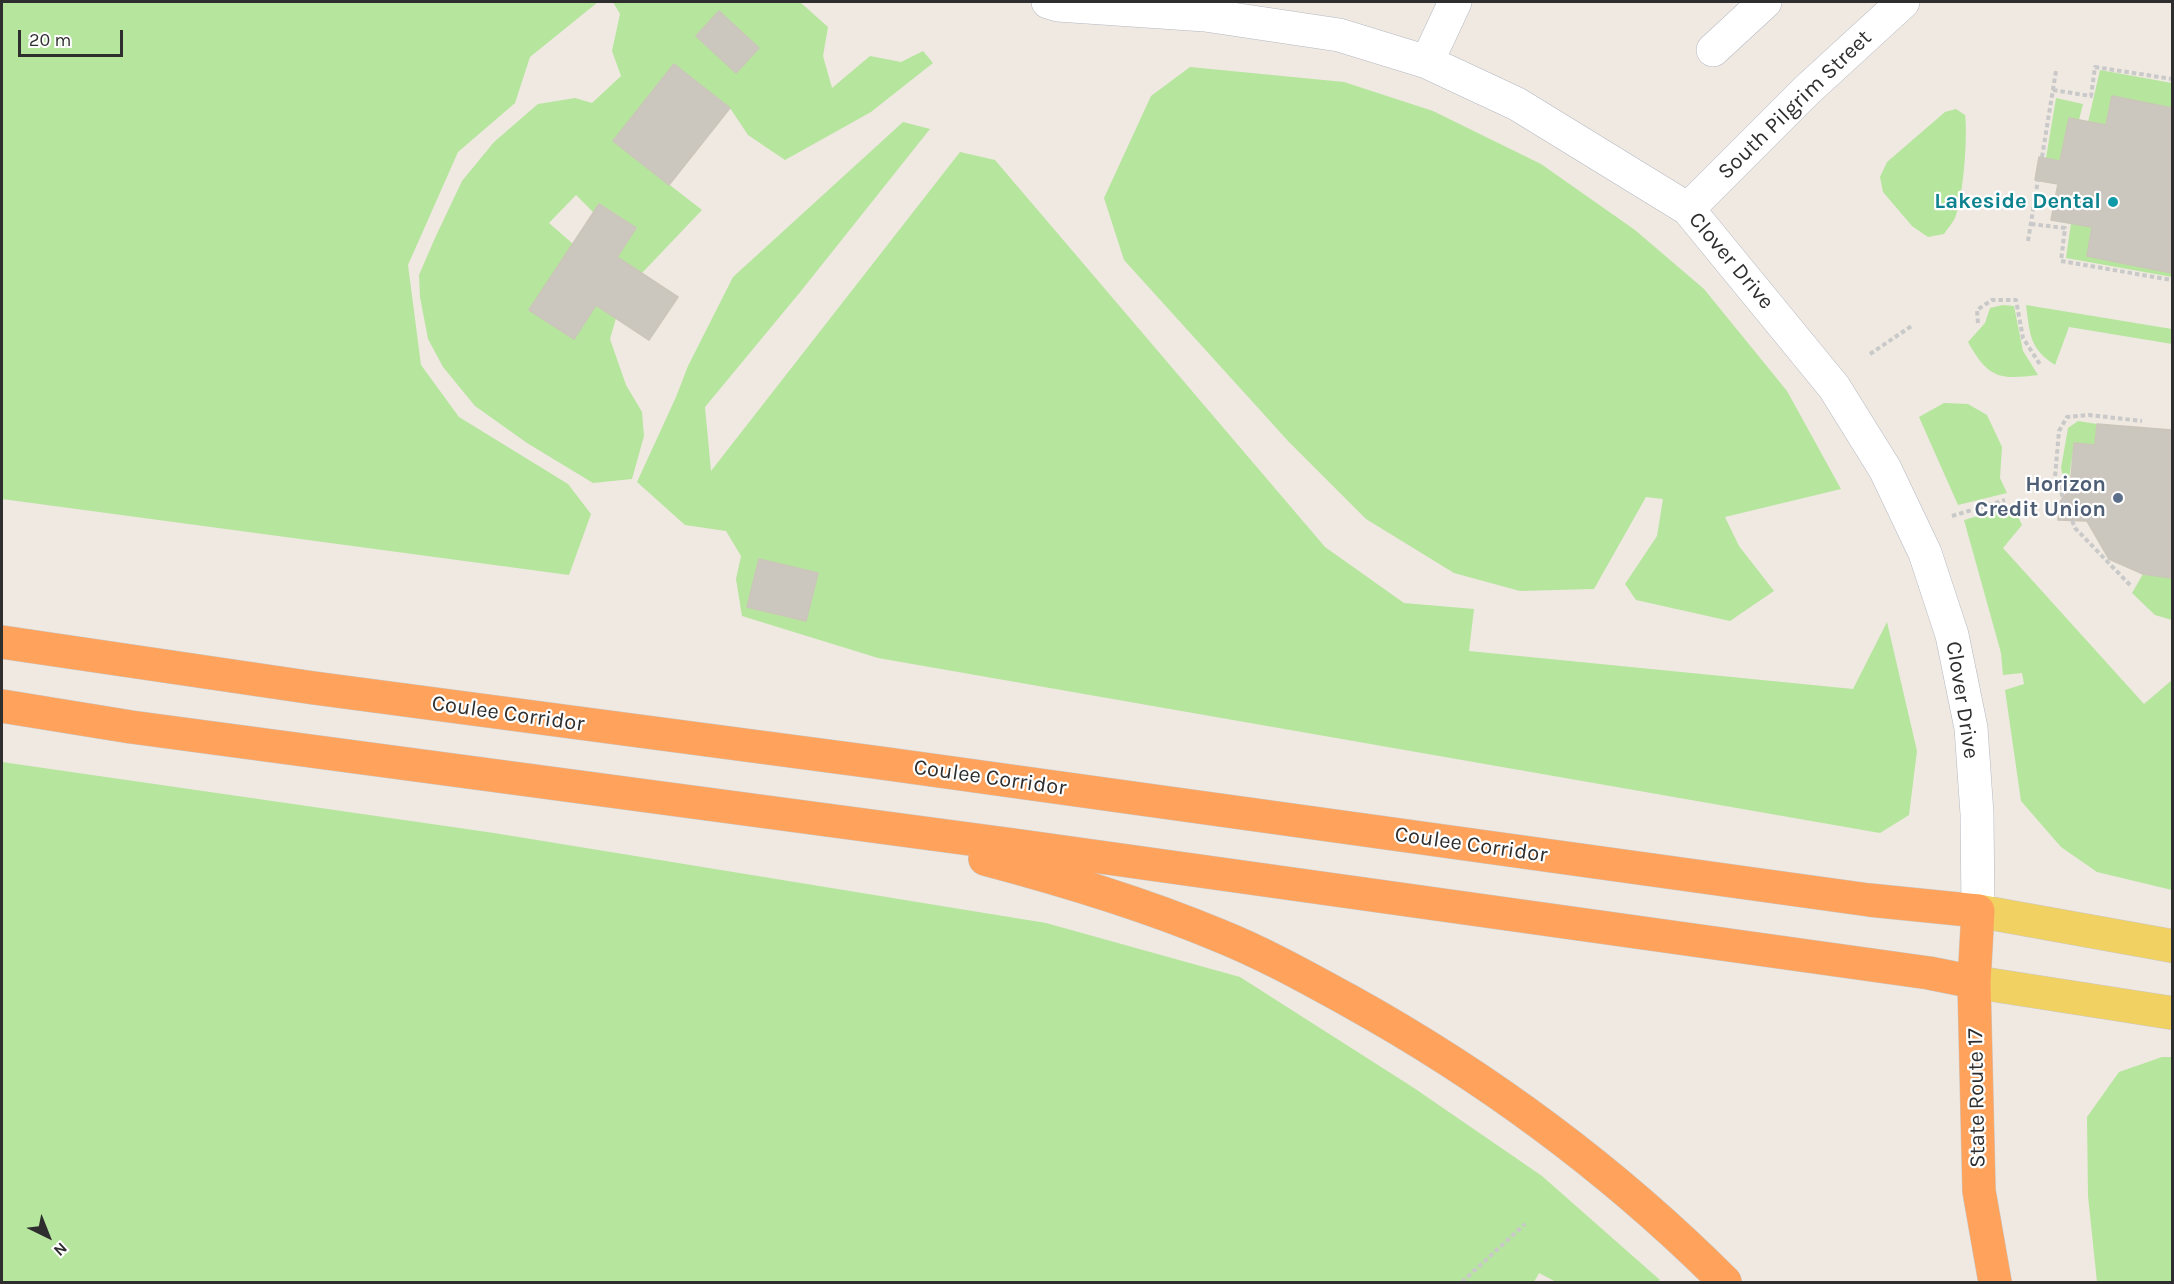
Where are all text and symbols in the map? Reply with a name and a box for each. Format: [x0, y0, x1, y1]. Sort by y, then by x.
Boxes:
scale bar [21, 18, 126, 56]
street label: South Pilgrim Street [1713, 25, 1877, 185]
text: 20 m [29, 29, 71, 51]
place label: Lakeside Dental [1934, 189, 2101, 215]
marker: Lakeside Dental [2106, 195, 2120, 209]
street label: Clover Drive [1683, 207, 1779, 315]
place label: Horizon Credit Union [1975, 472, 2106, 524]
marker: Horizon Credit Union [2111, 491, 2125, 505]
street label: Clover Drive [1940, 639, 1984, 761]
street label: Coulee Corridor [430, 690, 586, 738]
street label: Coulee Corridor [912, 754, 1068, 802]
street label: Coulee Corridor [1393, 821, 1549, 869]
street label: State Route 17 [1963, 1028, 1991, 1168]
north arrow [18, 1206, 78, 1266]
text: N [50, 1239, 71, 1260]

